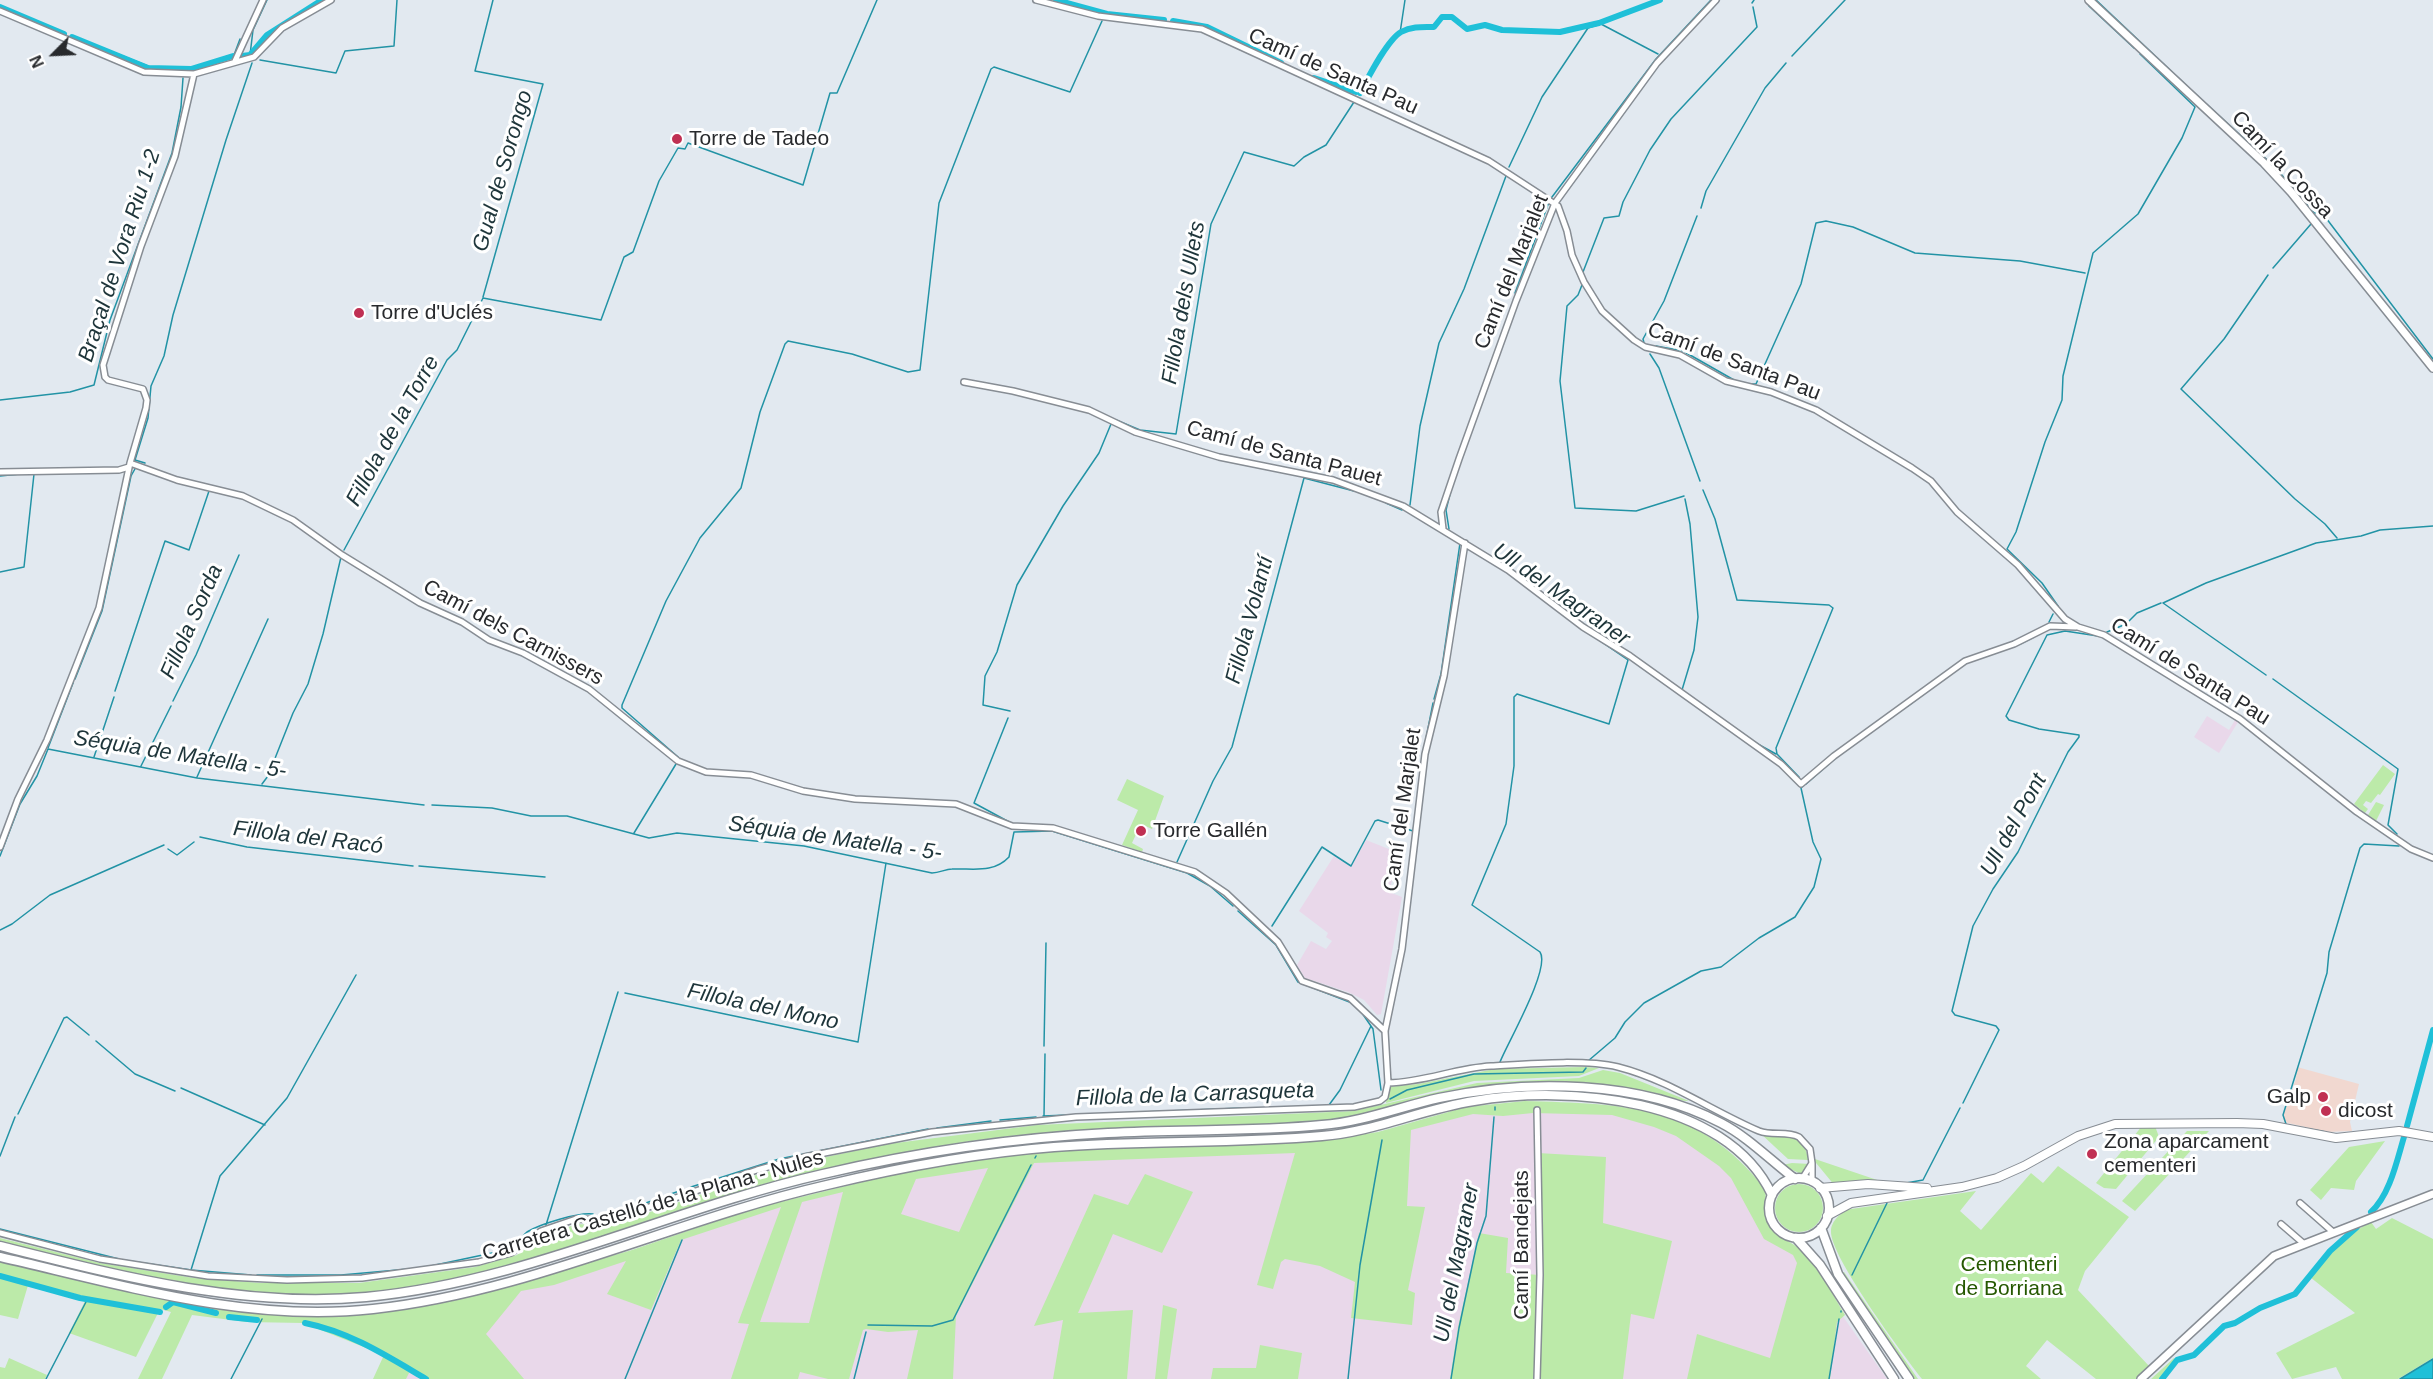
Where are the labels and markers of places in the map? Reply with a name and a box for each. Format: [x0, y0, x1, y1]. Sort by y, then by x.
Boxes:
place label: Torre de Tadeo [689, 126, 829, 152]
marker: Torre de Tadeo [670, 132, 684, 146]
place label: Torre d'Uclés [371, 300, 493, 326]
marker: Torre d'Uclés [352, 306, 366, 320]
place label: Torre Gallén [1153, 818, 1267, 844]
marker: Torre Gallén [1134, 824, 1148, 838]
place label: Galp [2267, 1084, 2311, 1110]
marker: Galp [2316, 1090, 2330, 1104]
place label: dicost [2338, 1098, 2393, 1124]
marker: dicost [2319, 1104, 2333, 1118]
place label: Zona aparcament cementeri [2104, 1129, 2269, 1179]
marker: Zona aparcament cementeri [2085, 1147, 2099, 1161]

